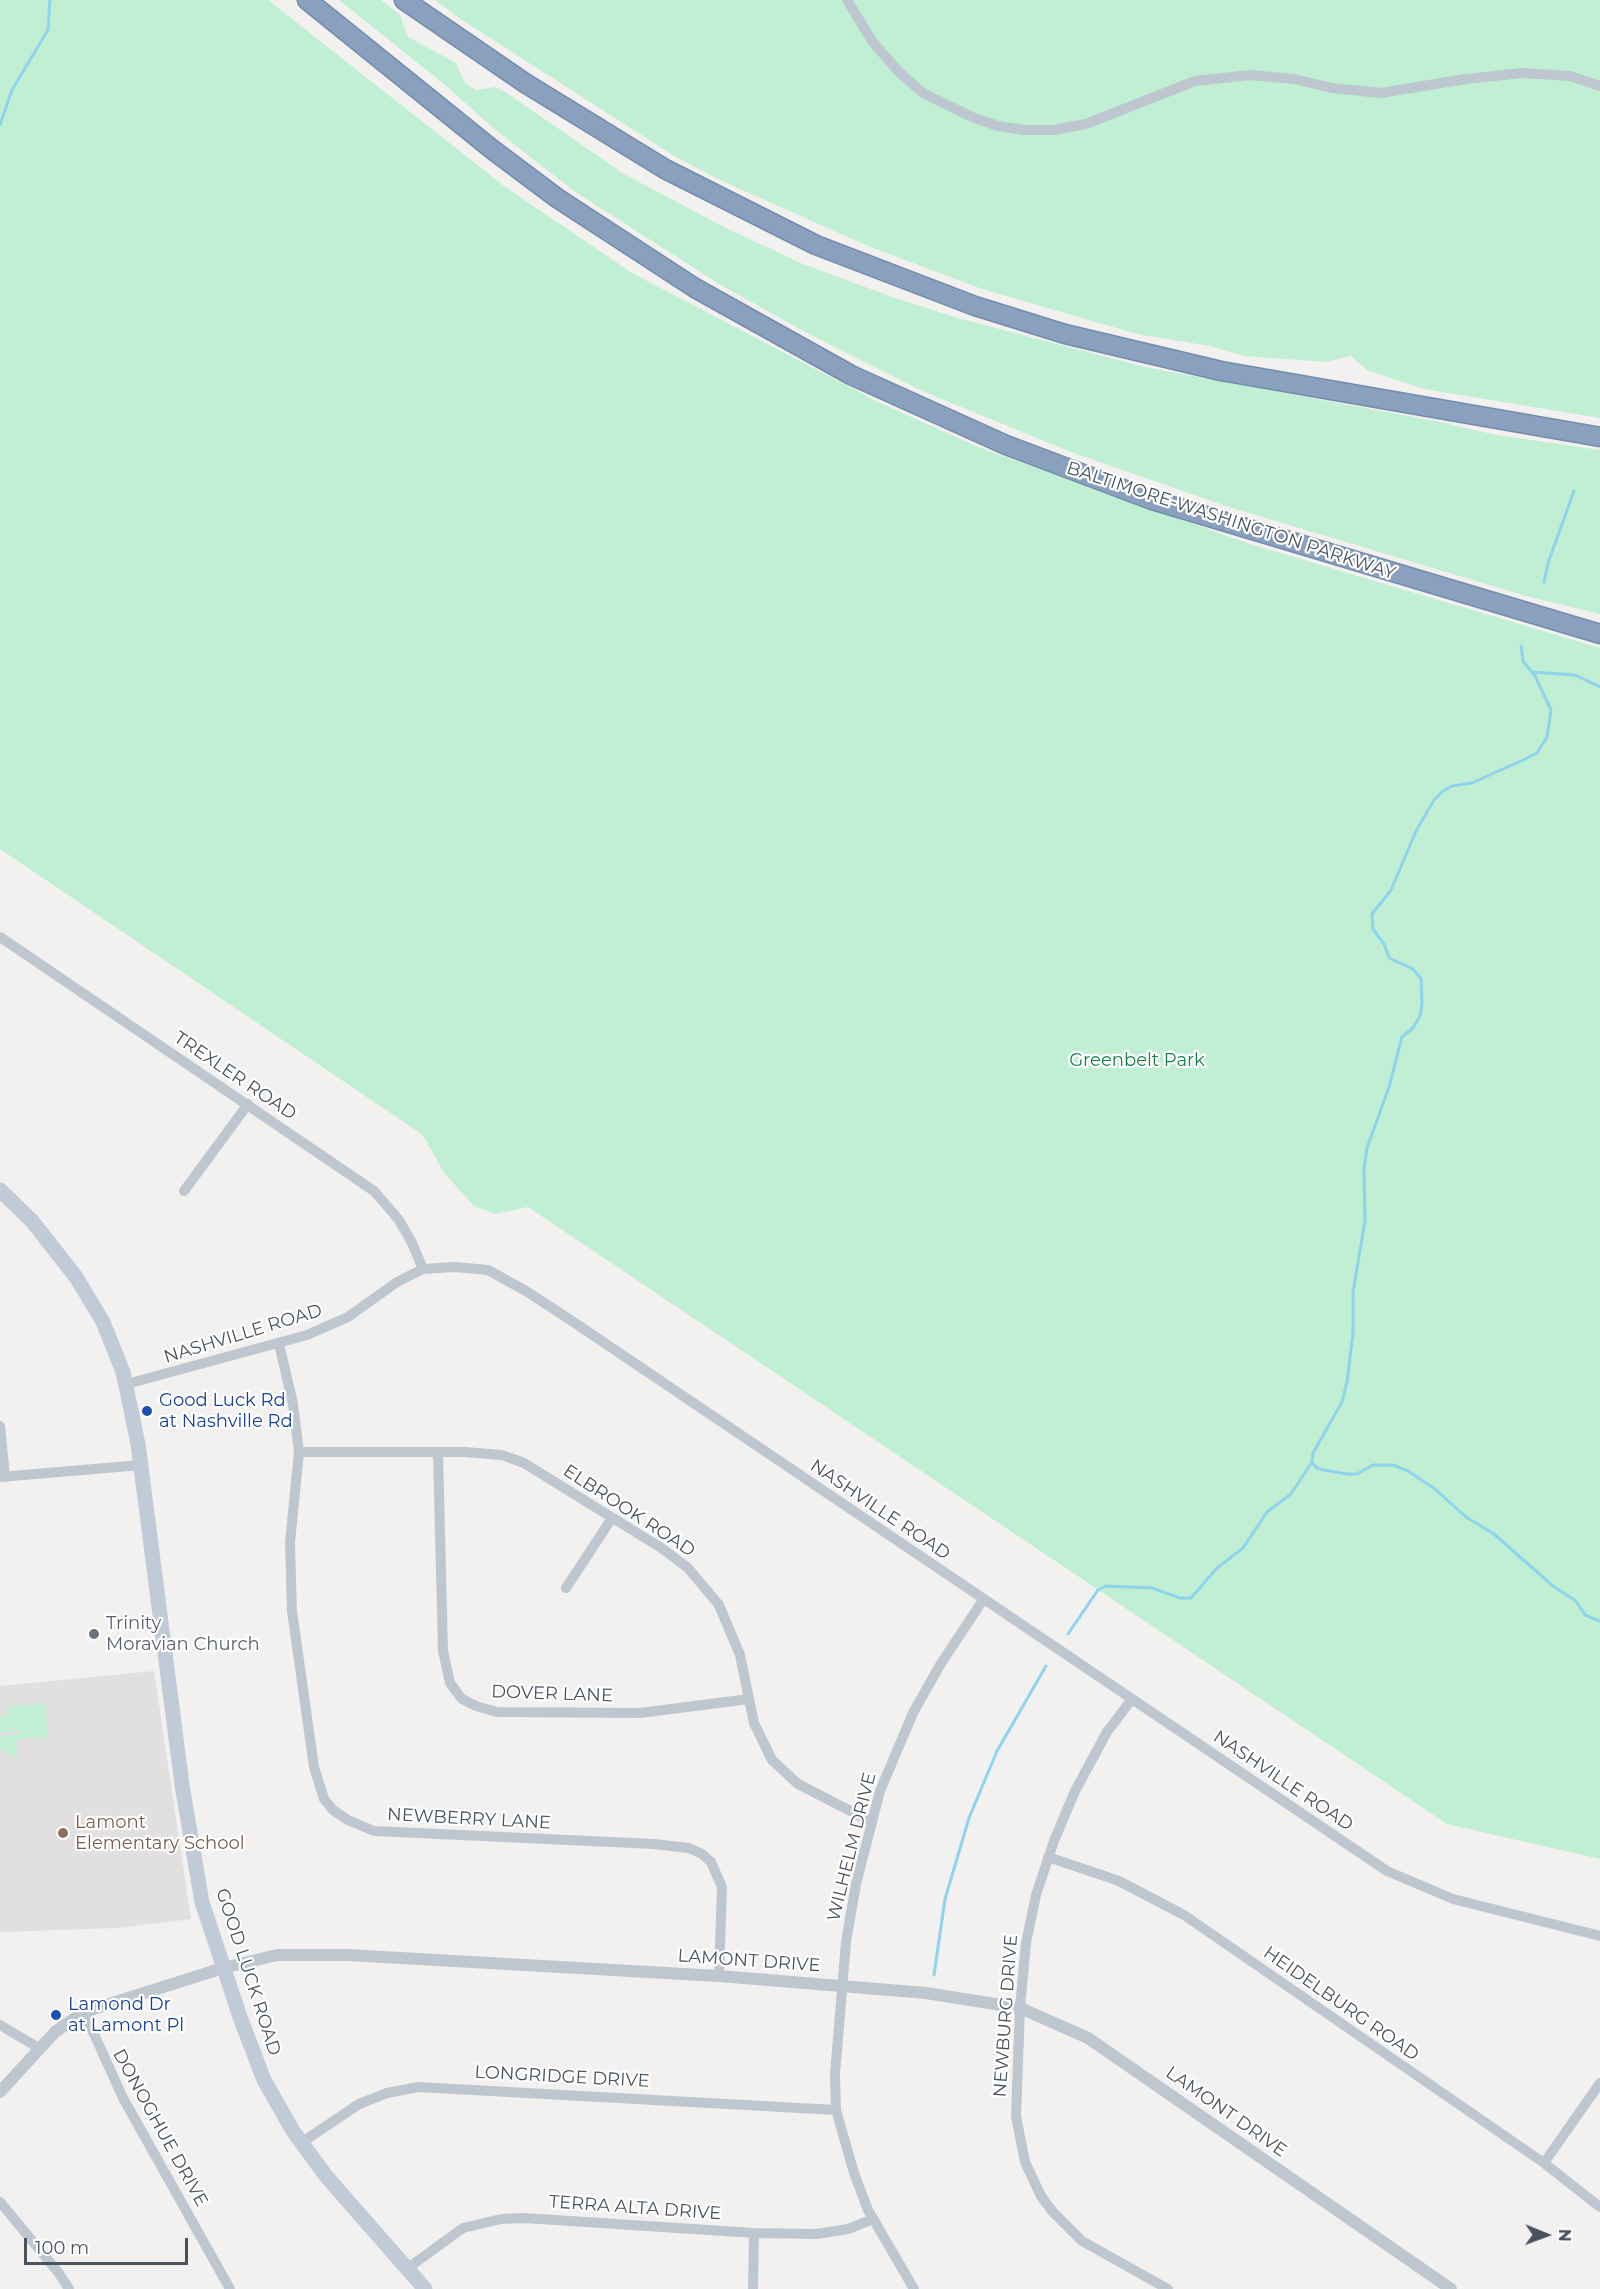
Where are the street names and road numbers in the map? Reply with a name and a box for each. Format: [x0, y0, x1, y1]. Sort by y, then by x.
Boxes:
street label: BALTIMORE-WASHINGTON PARKWAY [1064, 458, 1398, 584]
street label: TREXLER ROAD [170, 1027, 300, 1125]
street label: NASHVILLE ROAD [161, 1300, 325, 1368]
street label: NASHVILLE ROAD [806, 1455, 954, 1565]
street label: ELBROOK ROAD [559, 1460, 699, 1562]
street label: DOVER LANE [491, 1681, 613, 1707]
street label: NASHVILLE ROAD [1209, 1726, 1357, 1836]
street label: WILHELM DRIVE [823, 1770, 881, 1924]
street label: NEWBERRY LANE [387, 1804, 551, 1834]
street label: GOOD LUCK ROAD [211, 1886, 285, 2058]
street label: NEWBURG DRIVE [990, 1934, 1022, 2098]
street label: HEIDELBURG ROAD [1259, 1942, 1423, 2066]
street label: LAMONT DRIVE [677, 1945, 821, 1977]
street label: DONOGHUE DRIVE [108, 2046, 212, 2210]
street label: LONGRIDGE DRIVE [474, 2062, 650, 2092]
street label: LAMONT DRIVE [1161, 2062, 1291, 2162]
street label: TERRA ALTA DRIVE [548, 2191, 722, 2225]

